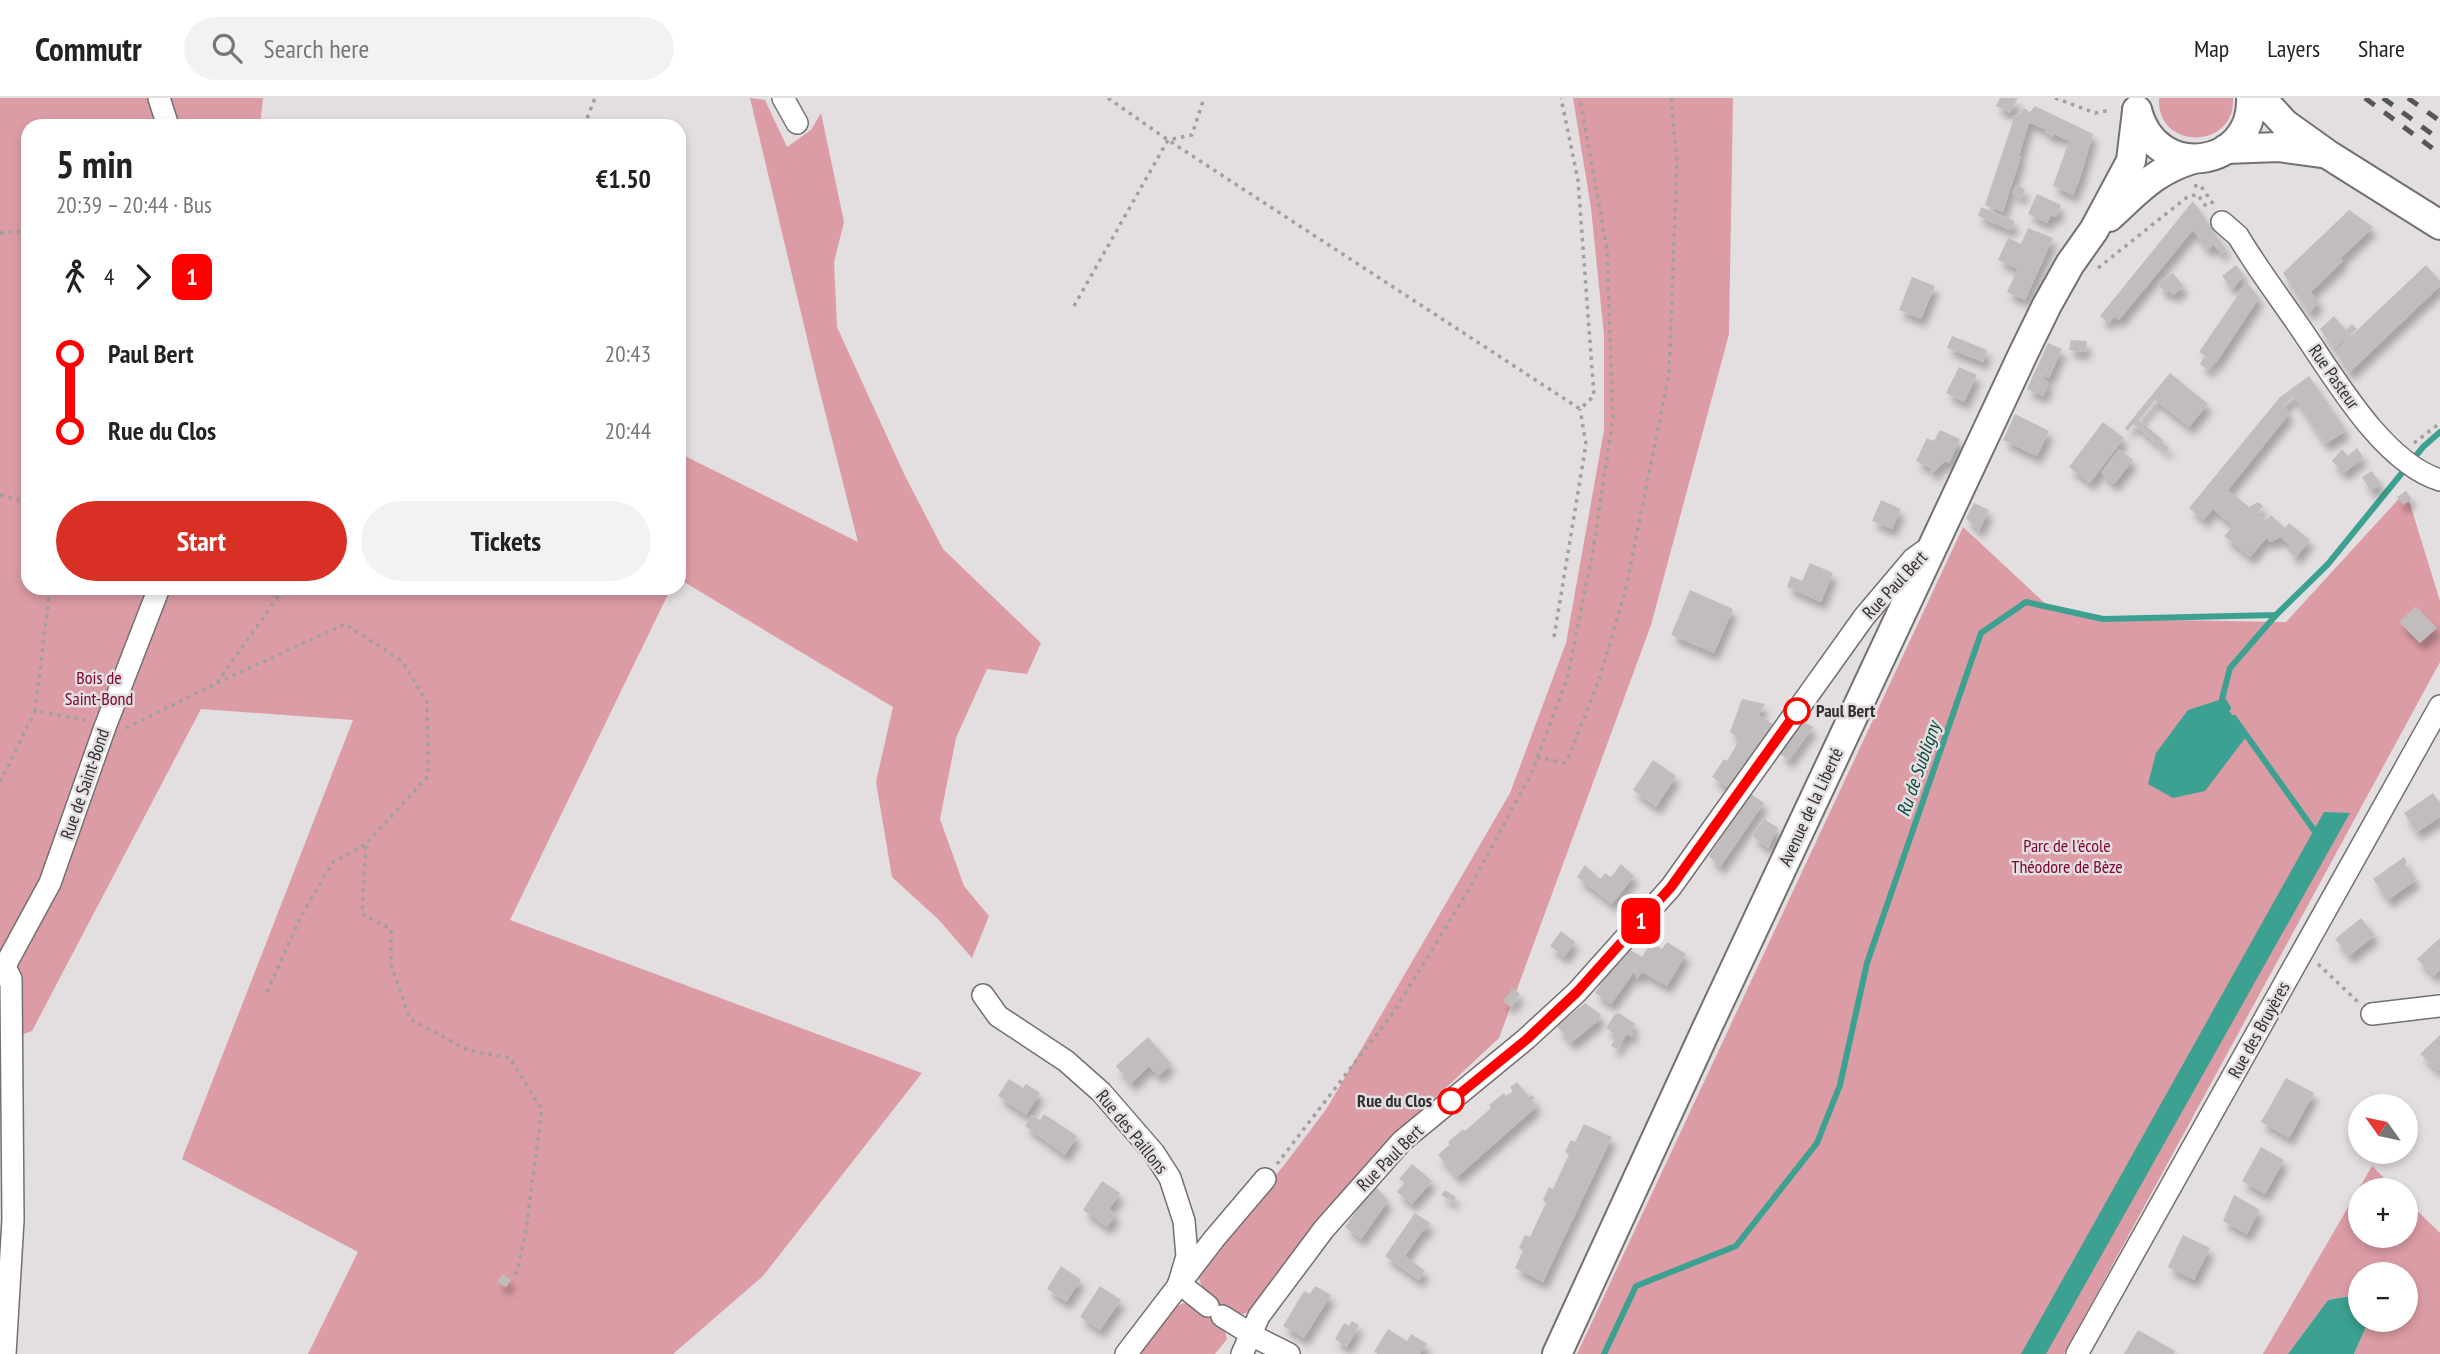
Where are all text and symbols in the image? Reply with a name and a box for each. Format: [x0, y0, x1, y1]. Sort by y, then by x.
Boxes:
search box [184, 17, 674, 80]
text: Commutr [35, 27, 142, 70]
icon: search [208, 29, 246, 67]
text: Search here [264, 32, 369, 65]
text: Map [2194, 33, 2229, 64]
text: Layers [2267, 33, 2320, 64]
text: Share [2358, 33, 2405, 64]
text: 5 min [56, 139, 133, 188]
text: €1.50 [596, 162, 651, 195]
text: 20:39 – 20:44 · Bus [56, 190, 212, 219]
icon: walk [56, 258, 94, 296]
icon: forward [124, 258, 162, 296]
text: 1 [186, 261, 198, 292]
text: 4 [104, 262, 114, 291]
text: Paul Bert [108, 337, 194, 370]
text: 20:43 [605, 339, 651, 368]
street label: Rue Pasteur [2304, 340, 2365, 414]
text: Rue du Clos [108, 414, 216, 447]
text: 20:44 [605, 416, 651, 445]
button: Start [56, 501, 347, 581]
button: Tickets [361, 501, 651, 581]
street label: Rue Paul Bert [1857, 546, 1932, 623]
park label: Bois de Saint-Bond [65, 666, 133, 710]
marker: Paul Bert [1784, 698, 1810, 724]
place label: Paul Bert [1816, 699, 1876, 722]
water label: Ru de Subligny [1891, 716, 1946, 819]
street label: Rue de Saint-Bond [55, 726, 114, 842]
street label: Avenue de la Liberté [1773, 744, 1848, 870]
park label: Parc de l'école Théodore de Bèze [2011, 834, 2123, 878]
line badge: 1 [1618, 898, 1664, 944]
text: 1 [1635, 905, 1647, 936]
street label: Rue des Bruyères [2223, 978, 2294, 1082]
street label: Rue des Paillons [1091, 1085, 1173, 1178]
marker: Rue du Clos [1438, 1088, 1464, 1114]
place label: Rue du Clos [1357, 1089, 1432, 1112]
north arrow [2348, 1094, 2418, 1164]
map controls [2348, 1094, 2418, 1332]
street label: Rue Paul Bert [1352, 1120, 1428, 1196]
button: + [2348, 1178, 2418, 1248]
button: − [2348, 1262, 2418, 1332]

